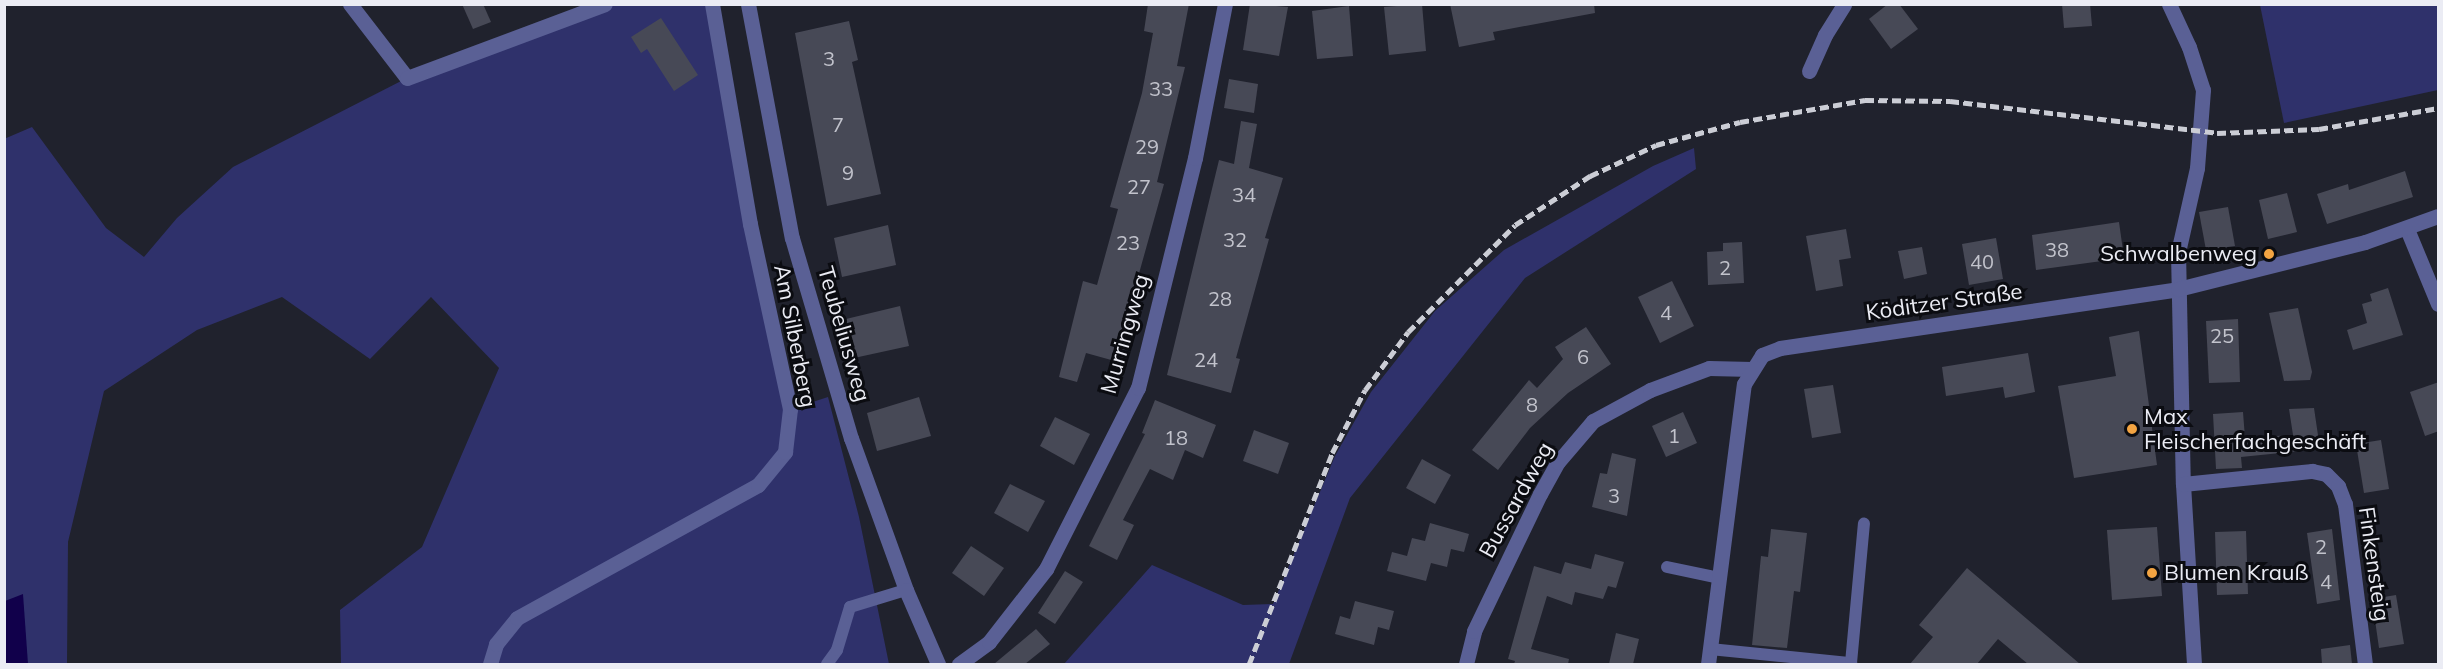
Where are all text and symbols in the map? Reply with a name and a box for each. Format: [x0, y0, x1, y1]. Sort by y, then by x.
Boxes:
house number: 3 [823, 46, 835, 70]
house number: 33 [1149, 76, 1173, 100]
house number: 7 [832, 112, 844, 136]
house number: 29 [1135, 134, 1159, 158]
house number: 9 [842, 160, 854, 184]
house number: 27 [1127, 174, 1151, 198]
house number: 34 [1232, 182, 1256, 206]
house number: 32 [1223, 227, 1247, 251]
house number: 23 [1116, 230, 1140, 254]
house number: 38 [2045, 237, 2069, 261]
place label: Schwalbenweg [2100, 241, 2257, 267]
marker: Schwalbenweg [2262, 247, 2276, 261]
house number: 40 [1970, 249, 1994, 273]
house number: 2 [1719, 255, 1731, 279]
street label: Am Silberberg [768, 262, 822, 410]
street label: Teubeliusweg [812, 263, 876, 405]
street label: Murringweg [1095, 271, 1155, 397]
street label: Köditzer Straße [1864, 278, 2024, 326]
house number: 28 [1208, 286, 1232, 310]
house number: 4 [1660, 300, 1672, 324]
house number: 25 [2210, 323, 2234, 347]
house number: 6 [1577, 344, 1589, 368]
house number: 24 [1194, 347, 1218, 371]
house number: 8 [1526, 392, 1538, 416]
place label: Max Fleischerfachgeschäft [2144, 403, 2366, 454]
marker: Max Fleischerfachgeschäft [2125, 422, 2139, 436]
house number: 1 [1668, 423, 1680, 447]
house number: 18 [1164, 425, 1188, 449]
street label: Bussardweg [1473, 438, 1559, 562]
house number: 3 [1608, 483, 1620, 507]
street label: Finkensteig [2353, 505, 2395, 623]
house number: 2 [2315, 534, 2327, 558]
place label: Blumen Krauß [2164, 560, 2308, 586]
marker: Blumen Krauß [2145, 566, 2159, 580]
house number: 4 [2320, 569, 2332, 593]

